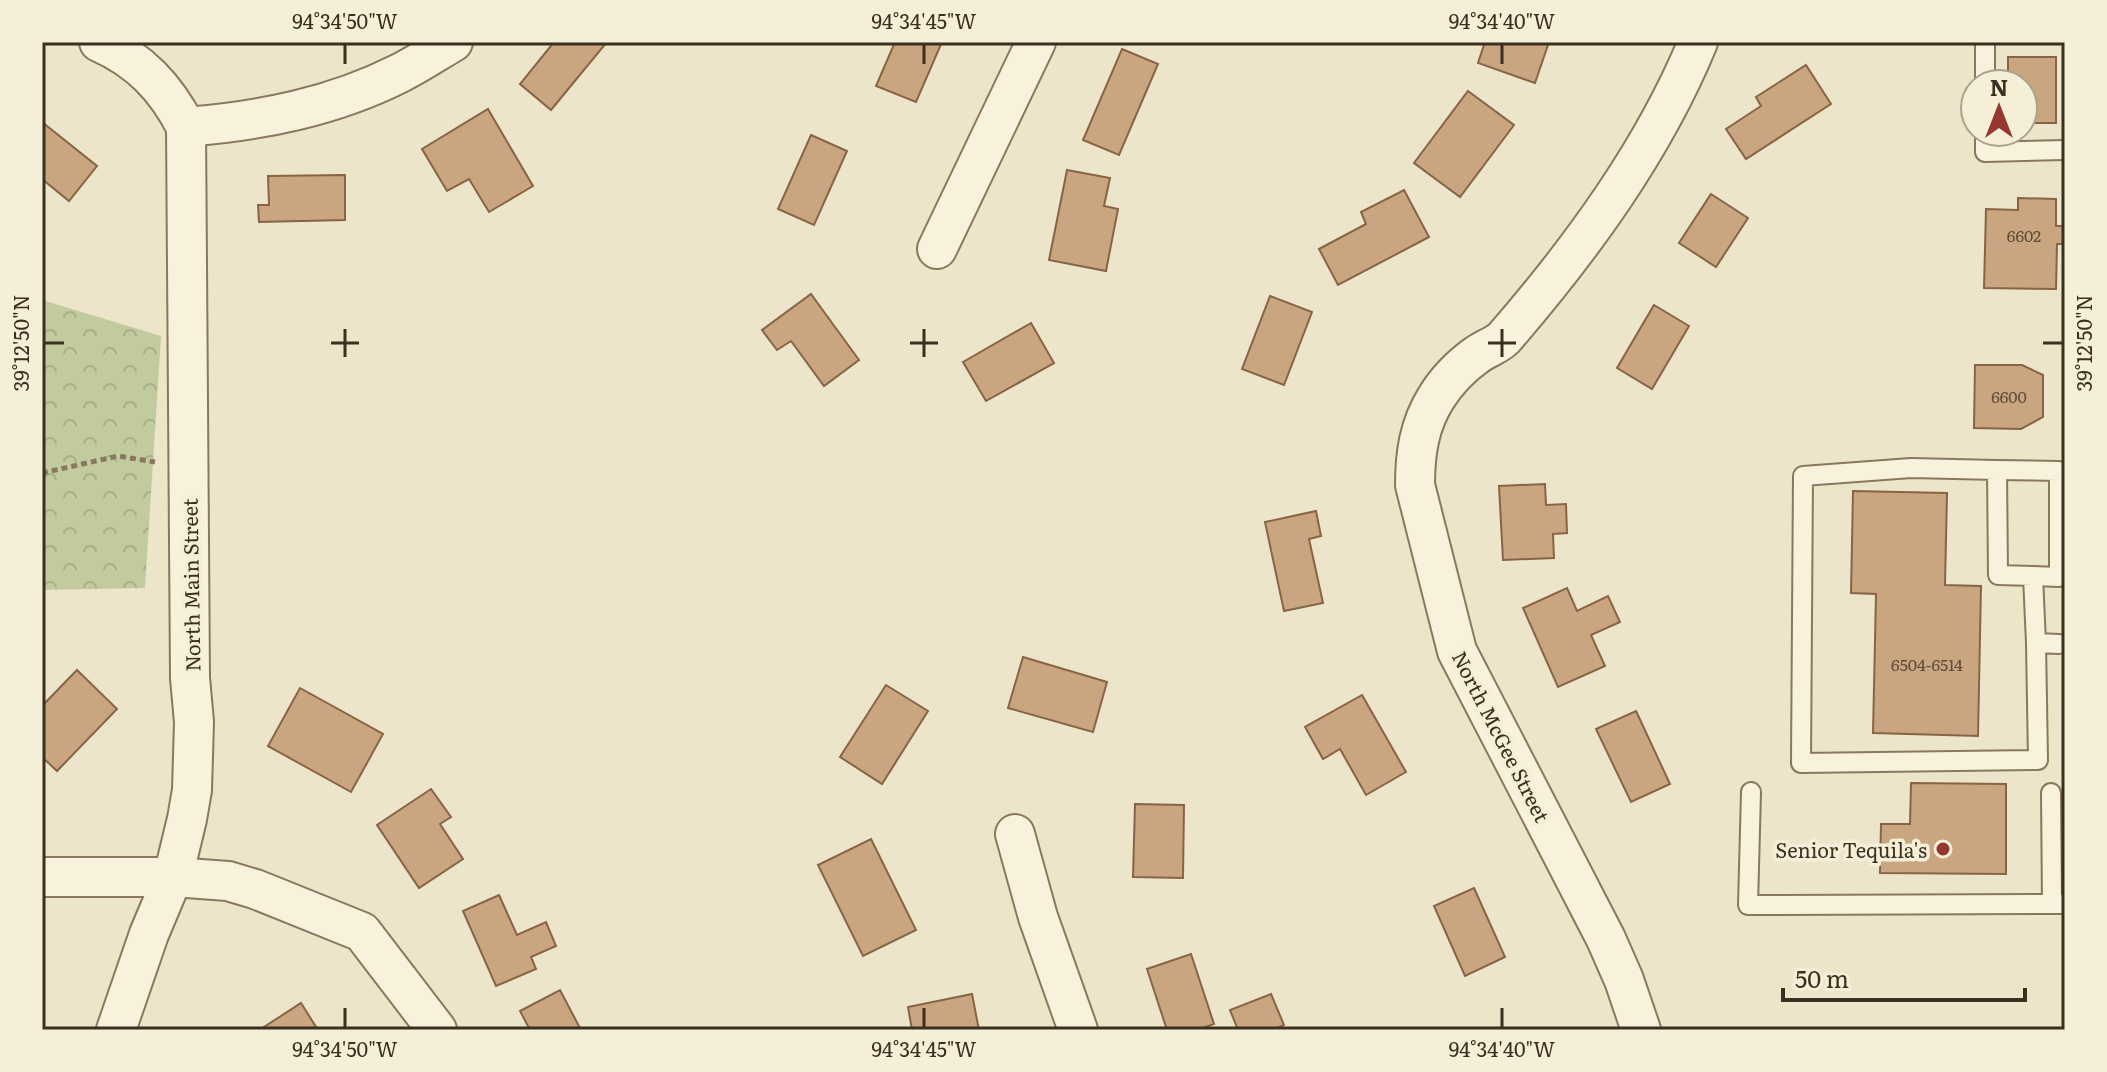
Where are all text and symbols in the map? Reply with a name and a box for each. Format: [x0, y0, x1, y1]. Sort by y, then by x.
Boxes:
text: 94°34'50"W [292, 5, 398, 35]
text: 94°34'45"W [872, 5, 977, 35]
text: 94°34'40"W [1449, 5, 1555, 35]
north arrow [1959, 68, 2039, 148]
text: N [1990, 70, 2008, 103]
house number: 6602 [2007, 223, 2041, 247]
text: 39°12'50"N [5, 295, 35, 392]
text: 39°12'50"N [2068, 295, 2098, 392]
house number: 6600 [1991, 384, 2027, 408]
street label: North Main Street [173, 498, 207, 672]
street label: North McGee Street [1446, 645, 1558, 827]
house number: 6504-6514 [1891, 652, 1963, 676]
place label: Senior Tequila's [1775, 834, 1927, 864]
marker: Senior Tequila's [1934, 840, 1952, 858]
scale bar [1783, 952, 2025, 1002]
text: 50 m [1795, 960, 1849, 995]
text: 94°34'50"W [292, 1033, 398, 1063]
text: 94°34'45"W [872, 1033, 977, 1063]
text: 94°34'40"W [1449, 1033, 1555, 1063]

